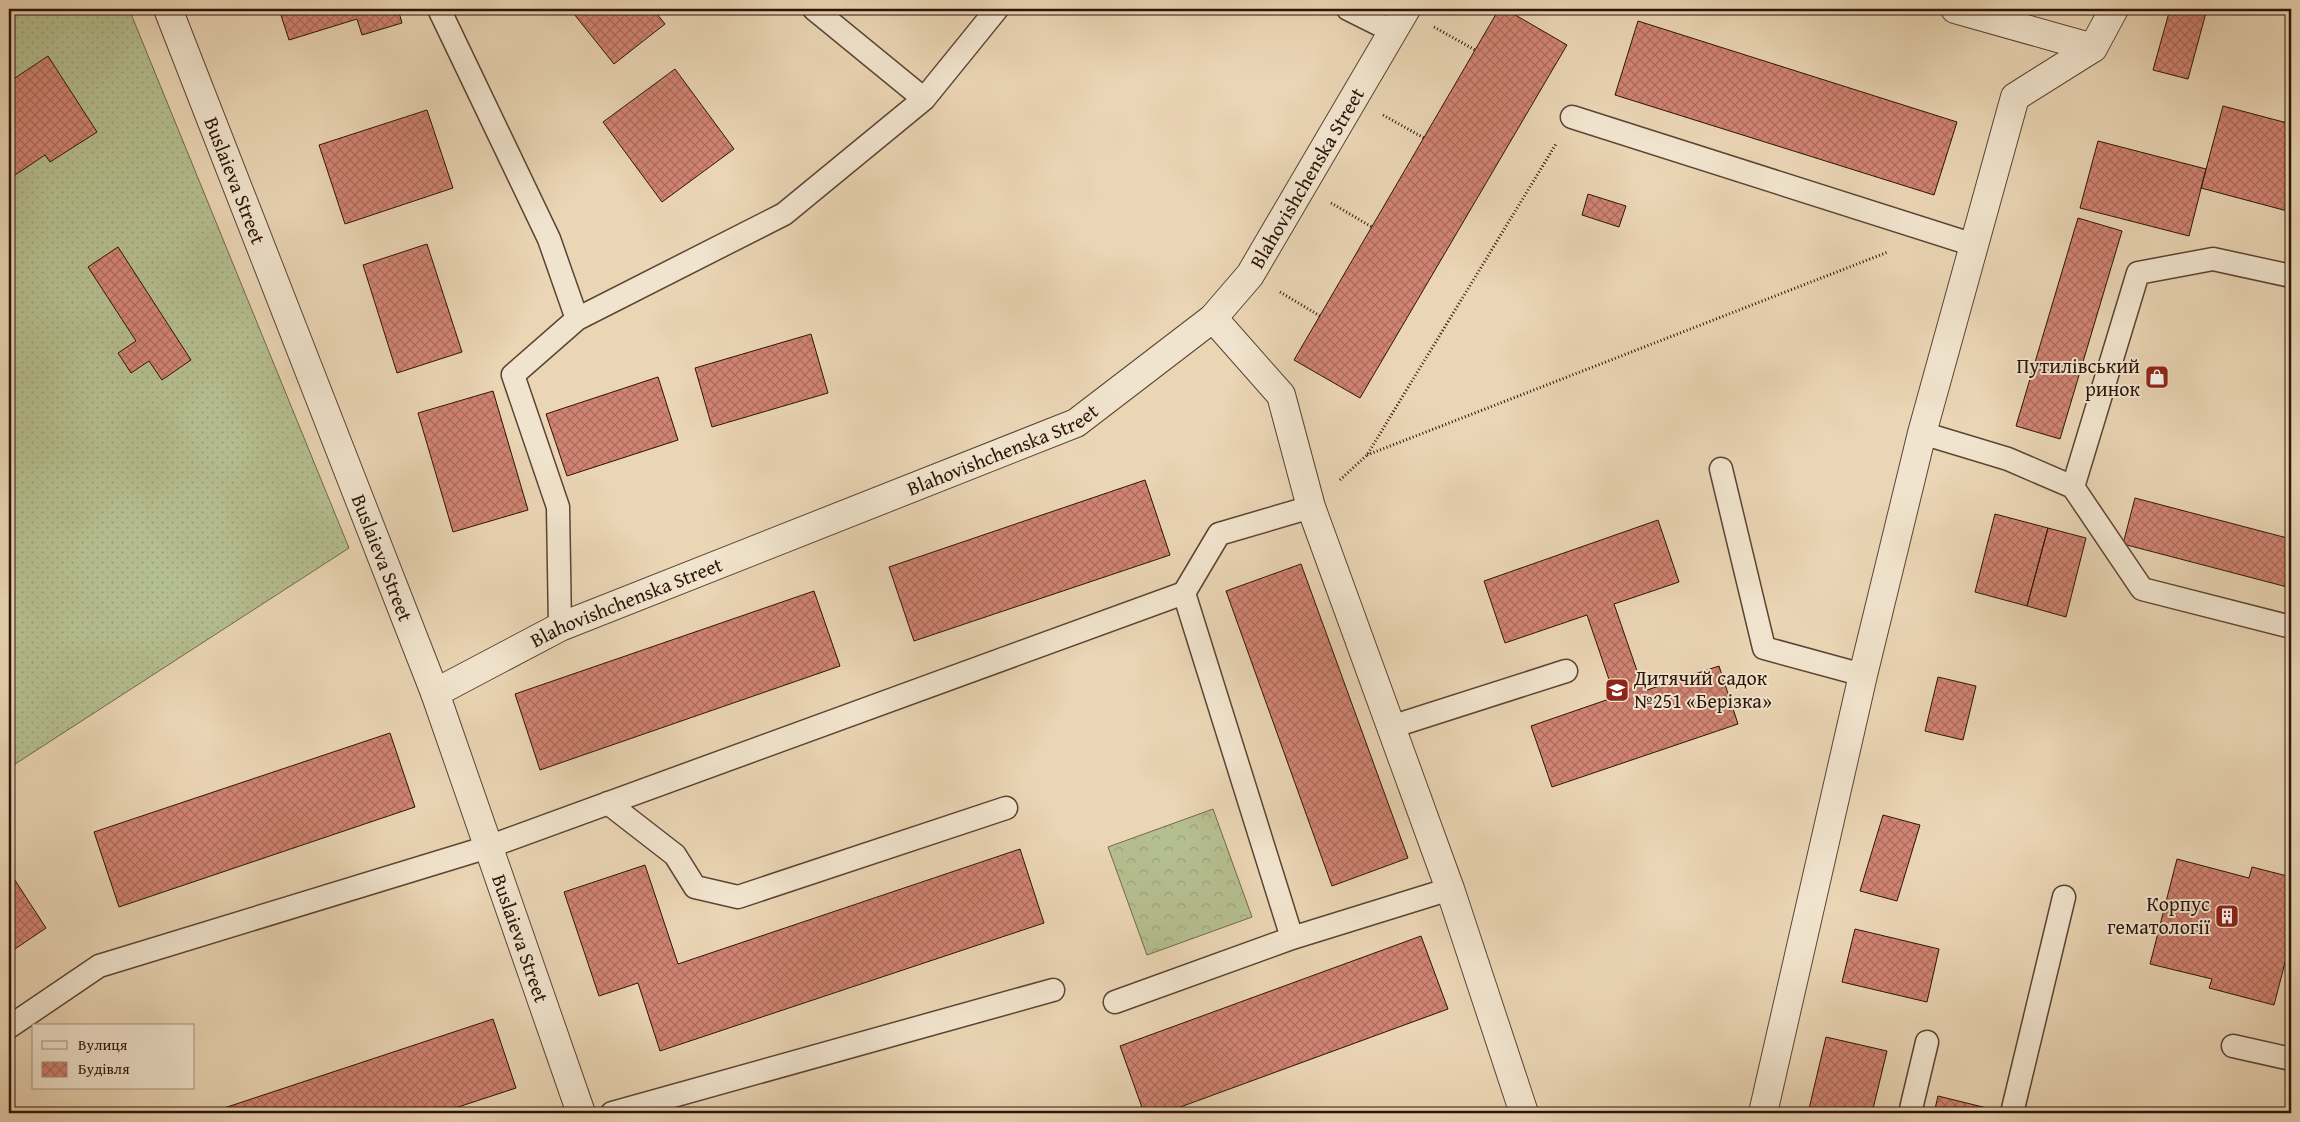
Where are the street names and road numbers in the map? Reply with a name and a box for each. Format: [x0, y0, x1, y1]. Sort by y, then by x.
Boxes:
street label: Blahovishchenska Street [1242, 82, 1371, 274]
street label: Buslaieva Street [197, 112, 273, 248]
street label: Blahovishchenska Street [902, 396, 1104, 503]
street label: Buslaieva Street [345, 490, 421, 625]
street label: Blahovishchenska Street [525, 549, 726, 654]
street label: Buslaieva Street [485, 870, 556, 1006]

